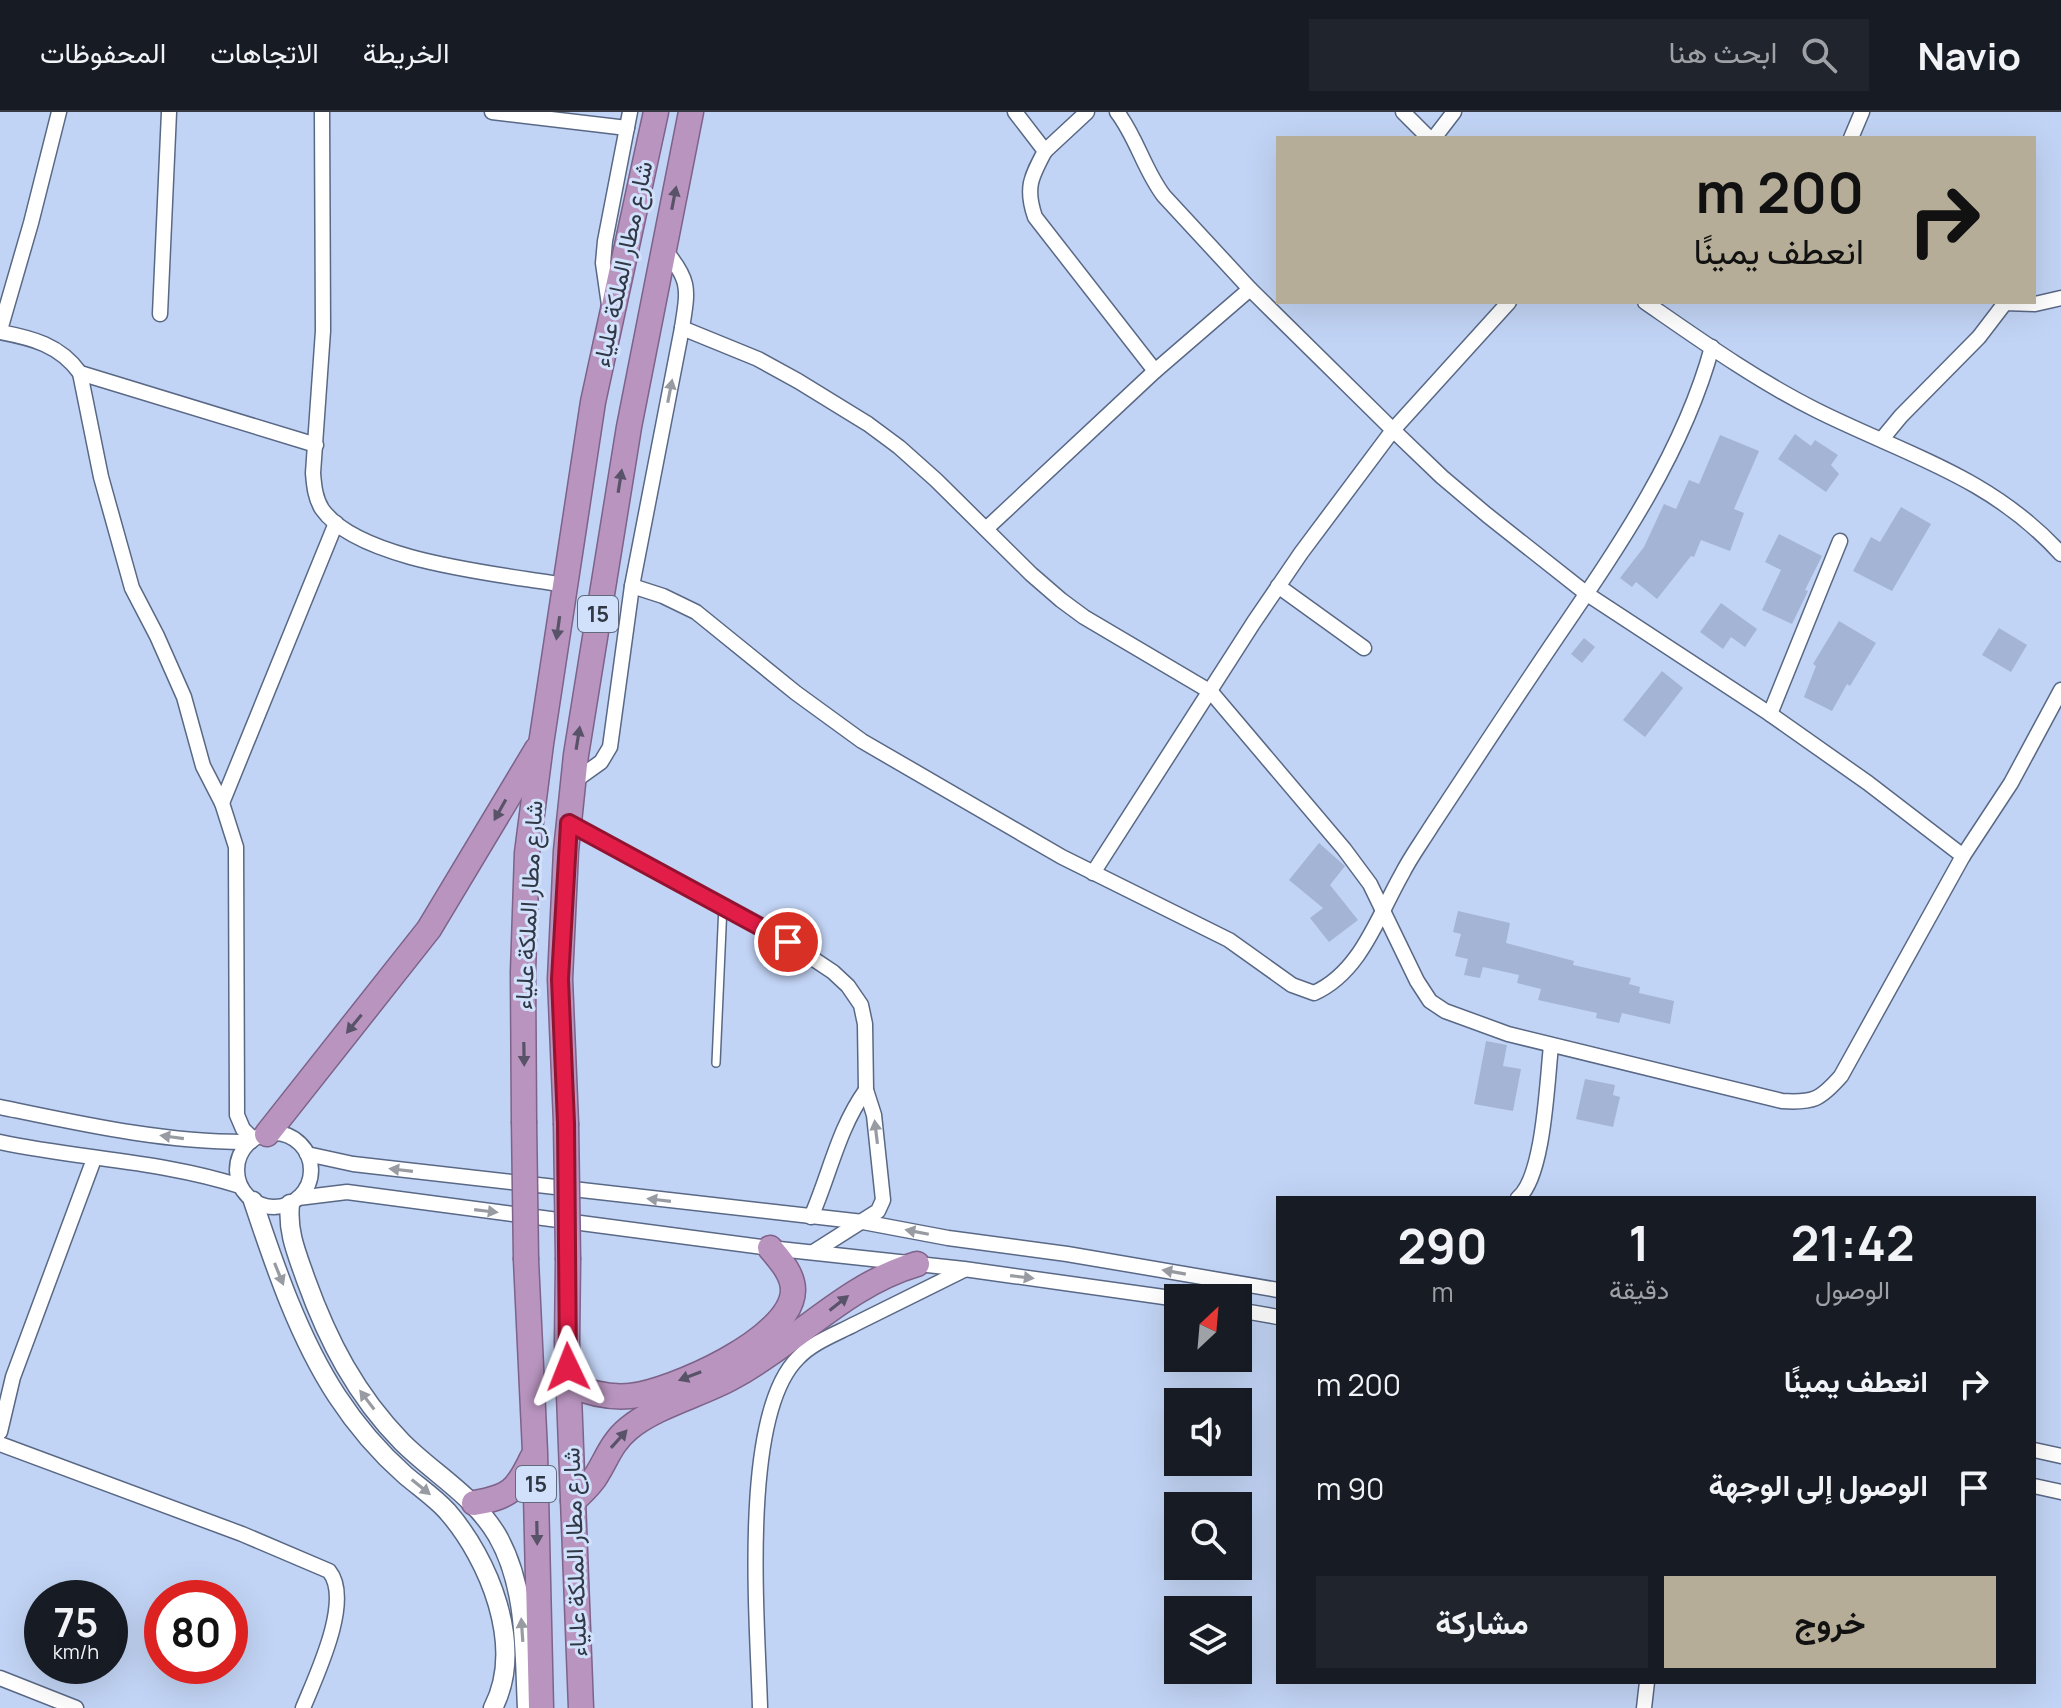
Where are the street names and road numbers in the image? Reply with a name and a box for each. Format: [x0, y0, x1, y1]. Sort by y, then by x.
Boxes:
street label: شارع مطار الملكة علياء [584, 158, 660, 370]
road number: 15 [578, 596, 618, 632]
street label: شارع مطار الملكة علياء [506, 799, 550, 1010]
street label: شارع مطار الملكة علياء [553, 1447, 595, 1657]
road number: 15 [516, 1466, 556, 1502]

